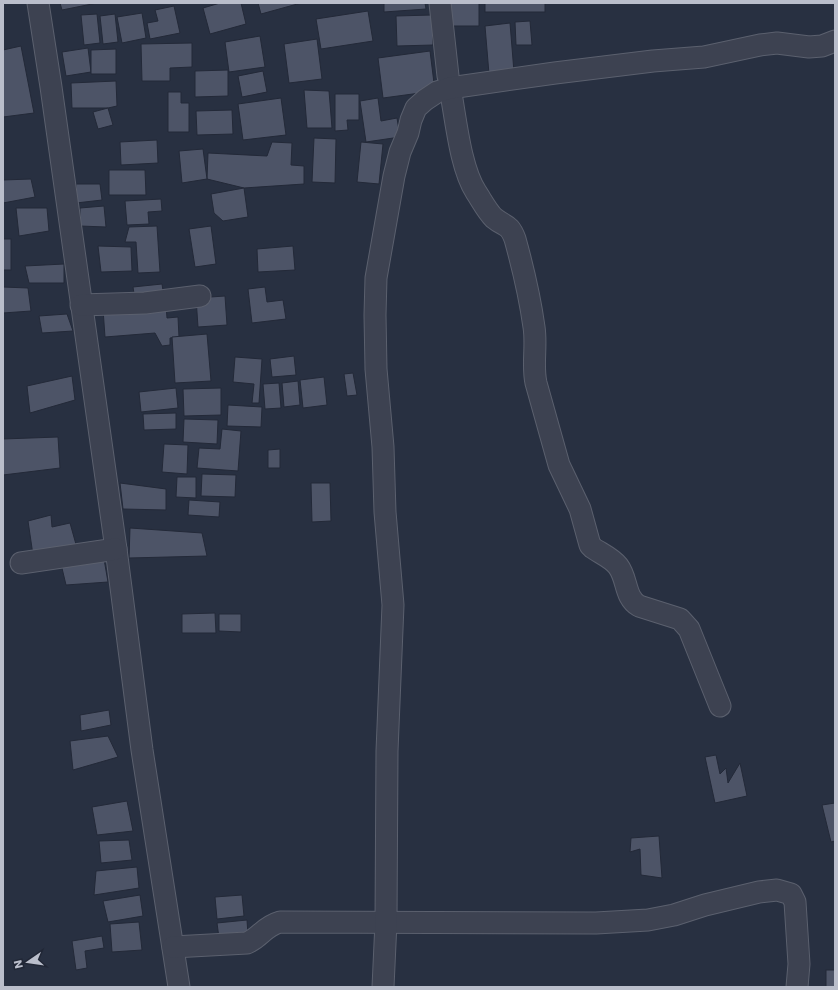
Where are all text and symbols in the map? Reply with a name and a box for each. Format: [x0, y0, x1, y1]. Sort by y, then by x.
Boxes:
north arrow [8, 942, 48, 982]
text: N [10, 958, 27, 970]

